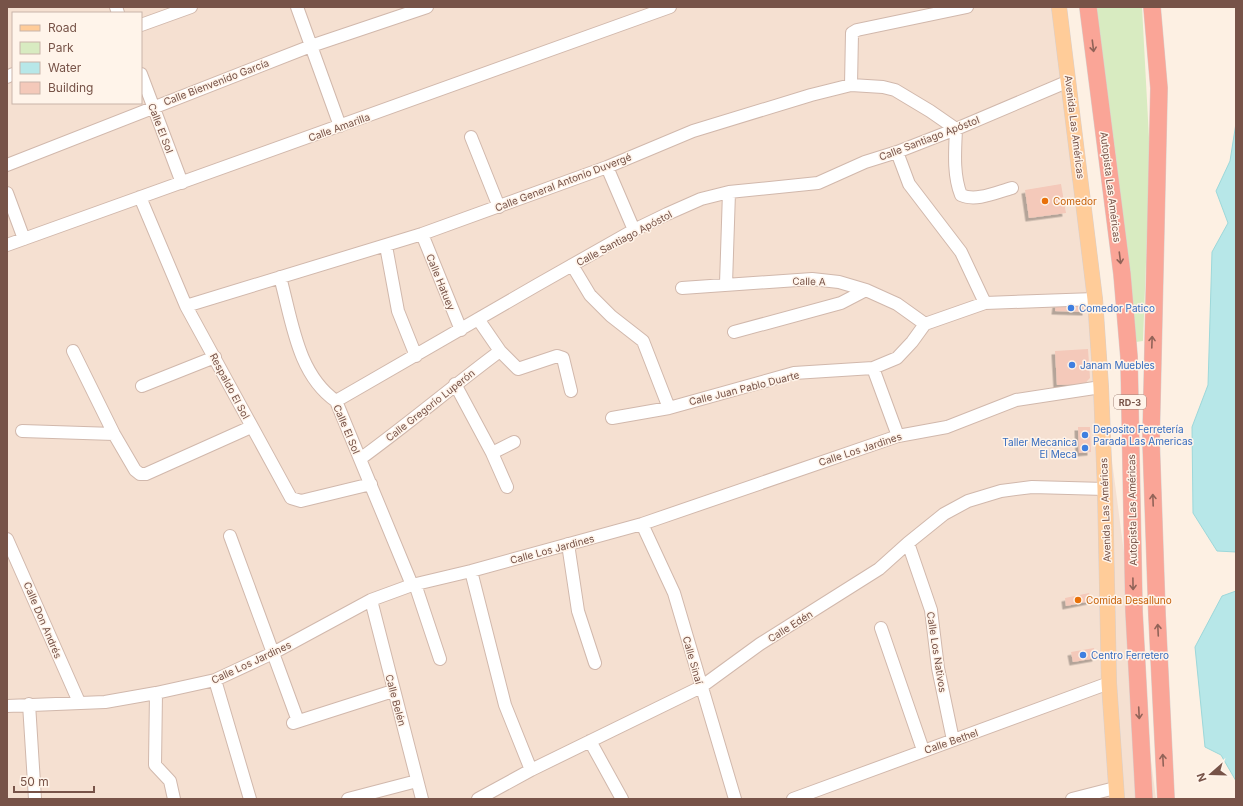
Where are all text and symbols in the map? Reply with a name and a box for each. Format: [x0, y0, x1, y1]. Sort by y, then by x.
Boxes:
legend [12, 12, 142, 104]
text: Road [48, 20, 77, 35]
one-way arrow [1089, 39, 1097, 52]
text: Park [48, 40, 74, 55]
street label: Calle Bienvenido García [162, 56, 270, 108]
text: Water [48, 60, 82, 75]
street label: Avenida Las Américas [1063, 75, 1087, 179]
text: Building [48, 80, 93, 95]
street label: Calle El Sol [146, 101, 176, 155]
street label: Calle Amarilla [307, 110, 371, 144]
street label: Calle Santiago Apóstol [877, 113, 981, 163]
street label: Autopista Las Américas [1098, 131, 1124, 243]
street label: Calle General Antonio Duvergé [493, 150, 633, 214]
place label: Comedor [1053, 195, 1097, 207]
marker: Comedor [1040, 196, 1050, 206]
street label: Calle Santiago Apóstol [574, 208, 674, 268]
one-way arrow [1116, 251, 1124, 264]
street label: Calle Hatuey [424, 252, 458, 312]
street label: Calle A [792, 275, 826, 287]
place label: Comedor Patico [1079, 302, 1155, 314]
marker: Comedor Patico [1066, 303, 1076, 313]
one-way arrow [1148, 336, 1156, 349]
street label: Respaldo El Sol [208, 351, 252, 421]
place label: Janam Muebles [1080, 359, 1155, 371]
marker: Janam Muebles [1067, 360, 1077, 370]
street label: Calle Gregorio Luperón [383, 366, 477, 443]
street label: Calle Juan Pablo Duarte [688, 368, 801, 408]
road number: RD-3 [1114, 395, 1146, 409]
street label: Calle El Sol [331, 402, 363, 456]
place label: Deposito Ferretería Parada Las Americas [1093, 423, 1193, 447]
street label: Calle Los Jardines [817, 430, 903, 468]
marker: Deposito Ferretería Parada Las Americas [1080, 430, 1090, 440]
place label: Taller Mecanica El Meca [1002, 436, 1077, 460]
marker: Taller Mecanica El Meca [1080, 443, 1090, 453]
street label: Autopista Las Américas [1125, 454, 1139, 566]
street label: Avenida Las Américas [1097, 458, 1113, 562]
one-way arrow [1149, 494, 1157, 507]
street label: Calle Los Jardines [509, 532, 595, 566]
one-way arrow [1129, 577, 1137, 590]
street label: Calle Don Andrés [21, 580, 65, 660]
place label: Comida Desalluno [1086, 594, 1172, 606]
marker: Comida Desalluno [1073, 595, 1083, 605]
street label: Calle Edén [766, 608, 815, 644]
street label: Calle Los Nativos [925, 611, 949, 693]
one-way arrow [1154, 624, 1161, 637]
street label: Calle Sinaí [680, 635, 706, 686]
street label: Calle Los Jardines [209, 638, 293, 686]
place label: Centro Ferretero [1091, 649, 1169, 661]
marker: Centro Ferretero [1078, 650, 1088, 660]
street label: Calle Belén [383, 673, 409, 727]
one-way arrow [1136, 706, 1143, 719]
street label: Calle Bethel [922, 726, 980, 756]
one-way arrow [1160, 754, 1167, 767]
north arrow [1191, 754, 1231, 794]
scale bar [14, 768, 94, 794]
text: N [1194, 771, 1210, 784]
text: 50 m [20, 774, 49, 789]

